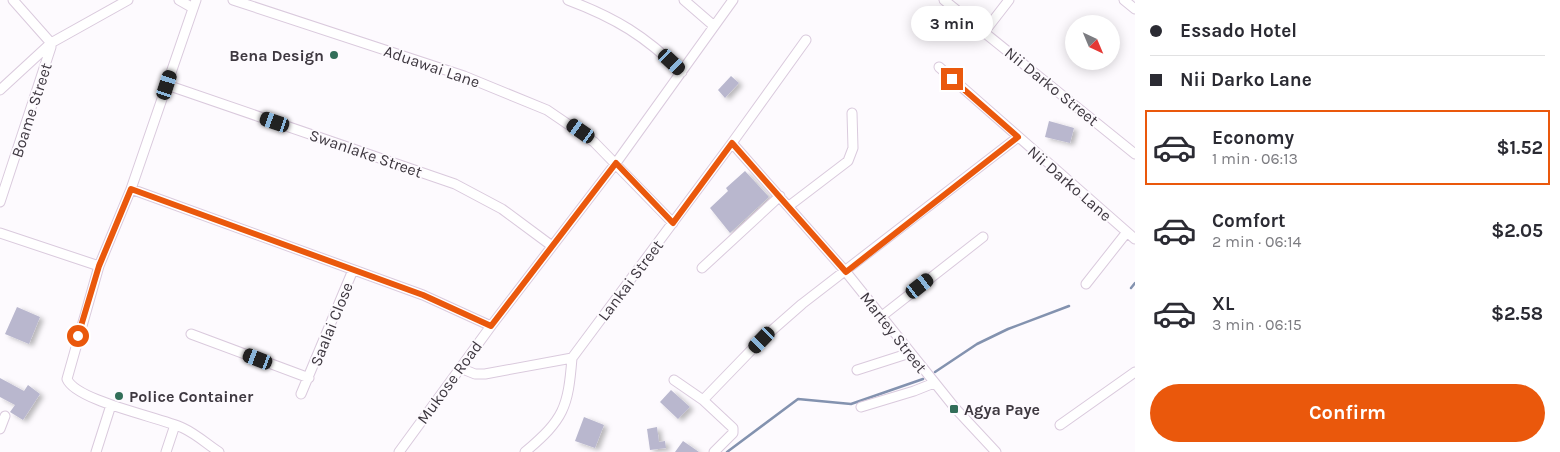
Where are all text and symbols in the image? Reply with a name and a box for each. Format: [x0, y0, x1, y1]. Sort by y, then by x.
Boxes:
callout: 3 min [911, 7, 993, 42]
text: 3 min [930, 14, 974, 33]
north arrow [1065, 15, 1120, 70]
map controls [1065, 15, 1120, 70]
text: Essado Hotel [1180, 20, 1297, 42]
street label: Aduawai Lane [381, 41, 482, 92]
street label: Nii Darko Street [1001, 43, 1102, 130]
place label: Bena Design [229, 46, 324, 65]
car [655, 46, 688, 78]
marker: Bena Design [328, 49, 340, 61]
street label: Boame Street [7, 60, 56, 160]
car [155, 68, 178, 102]
route end [941, 68, 963, 90]
text: Nii Darko Lane [1180, 69, 1312, 91]
car [258, 110, 291, 134]
car [564, 116, 597, 146]
street label: Swanlake Street [307, 125, 425, 182]
icon: car [1152, 125, 1197, 170]
text: Economy [1212, 127, 1294, 149]
text: $1.52 [1496, 137, 1543, 159]
street label: Nii Darko Lane [1024, 142, 1116, 225]
text: 1 min · 06:13 [1212, 149, 1298, 168]
icon: car [1152, 208, 1197, 253]
text: Comfort [1212, 210, 1286, 232]
text: $2.05 [1491, 220, 1543, 242]
text: 2 min · 06:14 [1212, 232, 1302, 251]
street label: Lankai Street [594, 236, 667, 324]
car [903, 271, 936, 301]
street label: Saalai Close [306, 279, 357, 369]
street label: Martey Street [856, 288, 931, 377]
icon: car [1152, 291, 1197, 336]
text: XL [1212, 293, 1234, 315]
text: $2.58 [1491, 303, 1543, 325]
text: 3 min · 06:15 [1212, 315, 1302, 334]
car [746, 324, 777, 356]
route start [67, 325, 89, 347]
street label: Mukose Road [413, 337, 486, 428]
car [241, 347, 274, 371]
button: Confirm [1150, 384, 1545, 442]
place label: Police Container [129, 387, 254, 406]
marker: Police Container [113, 390, 125, 402]
place label: Agya Paye [964, 400, 1040, 419]
marker: Agya Paye [948, 403, 960, 415]

